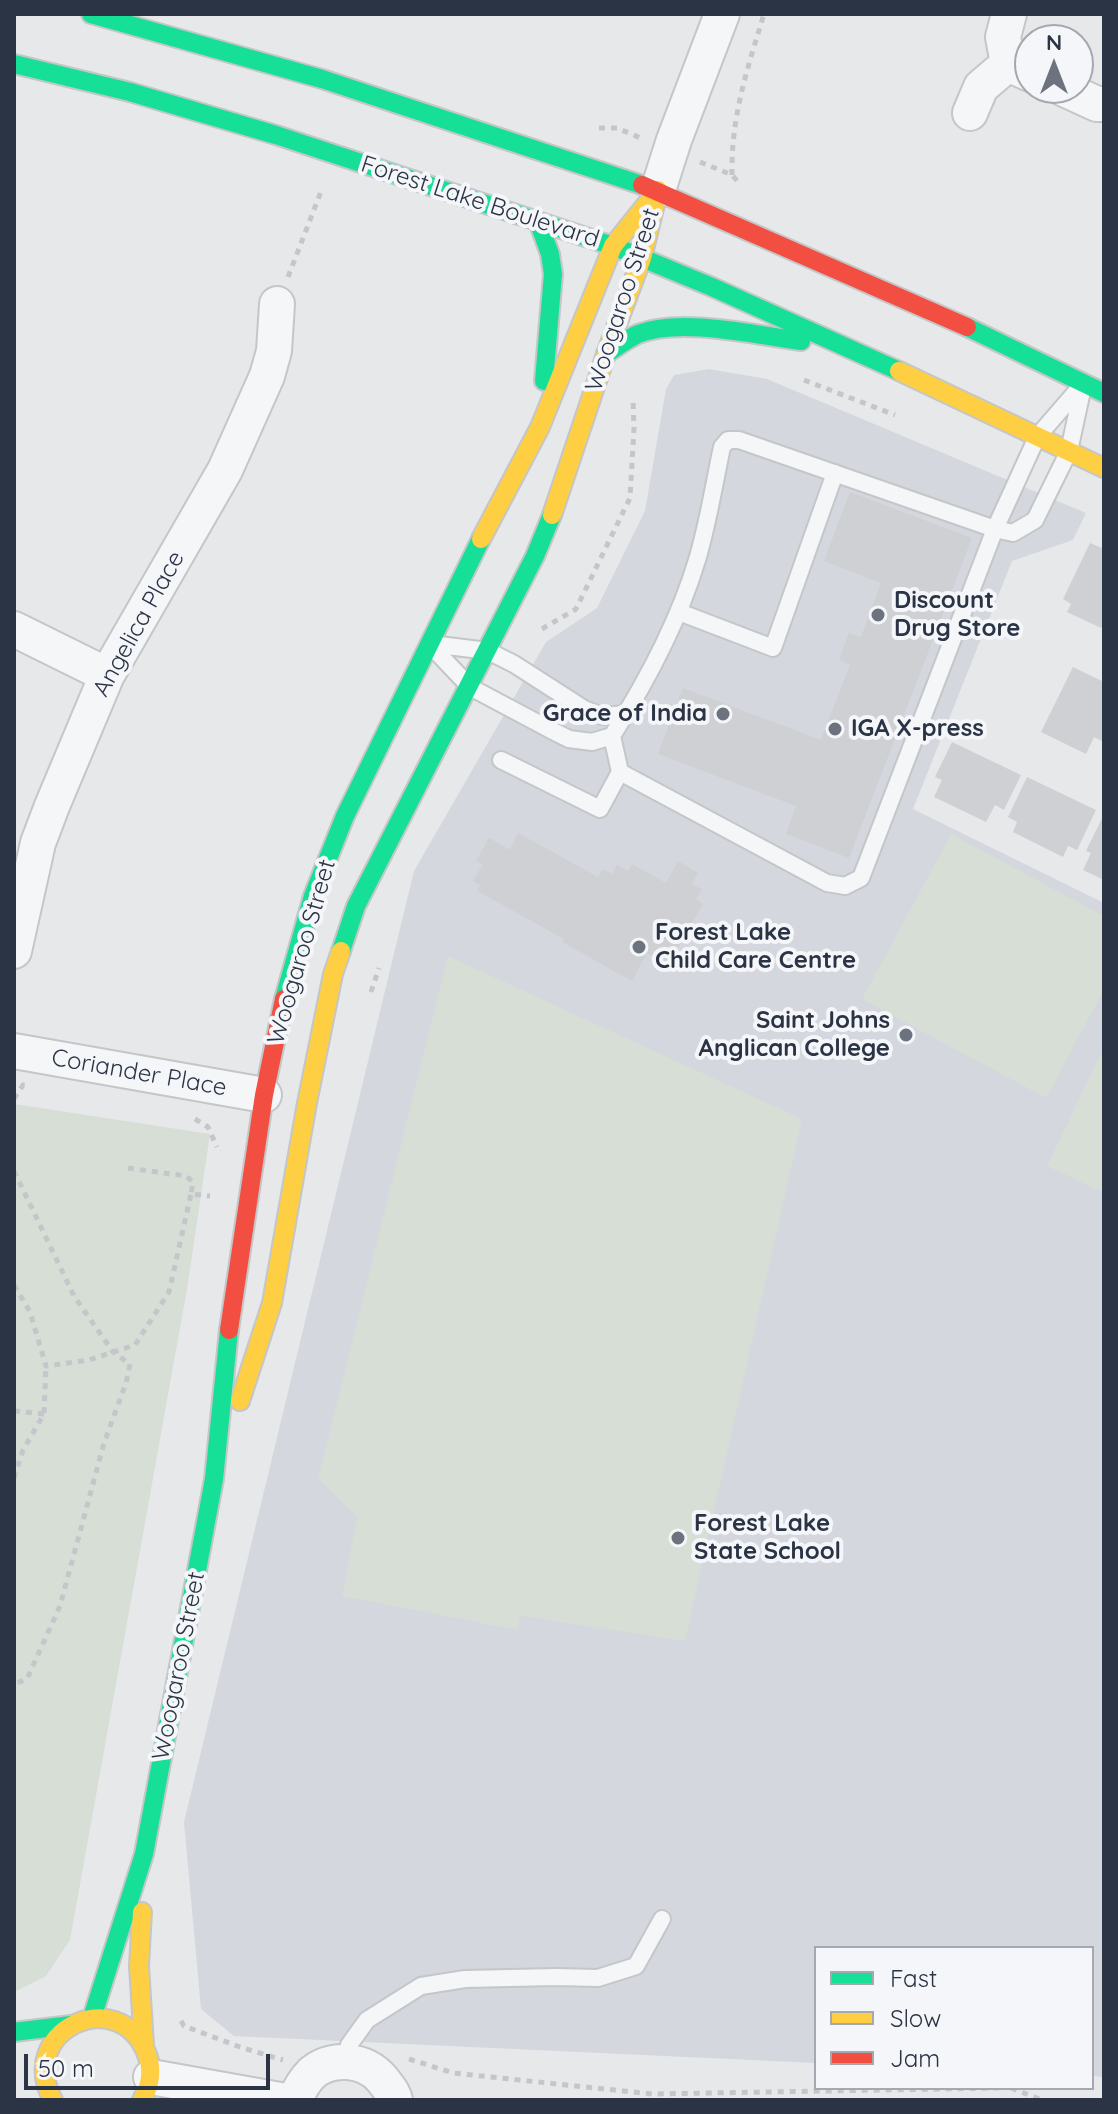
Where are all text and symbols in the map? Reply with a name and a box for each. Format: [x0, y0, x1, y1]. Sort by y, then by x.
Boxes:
north arrow [1014, 24, 1094, 104]
text: N [1046, 28, 1062, 56]
street label: Forest Lake Boulevard [357, 150, 603, 254]
street label: Woogaroo Street [580, 205, 666, 395]
street label: Angelica Place [87, 546, 191, 702]
place label: Discount Drug Store [894, 587, 1021, 643]
marker: Discount Drug Store [869, 606, 887, 624]
place label: Grace of India [543, 700, 707, 728]
marker: Grace of India [714, 705, 732, 723]
place label: IGA X-press [851, 715, 984, 743]
marker: IGA X-press [826, 720, 844, 738]
street label: Woogaroo Street [262, 856, 342, 1048]
place label: Forest Lake Child Care Centre [655, 919, 856, 975]
marker: Forest Lake Child Care Centre [630, 938, 648, 956]
place label: Saint Johns Anglican College [699, 1007, 890, 1063]
marker: Saint Johns Anglican College [897, 1026, 915, 1044]
street label: Coriander Place [49, 1043, 229, 1103]
place label: Forest Lake State School [694, 1510, 841, 1566]
marker: Forest Lake State School [669, 1529, 687, 1547]
street label: Woogaroo Street [147, 1569, 211, 1763]
legend [814, 1946, 1094, 2090]
text: Fast [890, 1963, 937, 1993]
text: Slow [890, 2003, 941, 2033]
scale bar [28, 2038, 274, 2088]
text: Jam [890, 2043, 940, 2073]
text: 50 m [38, 2053, 94, 2083]

